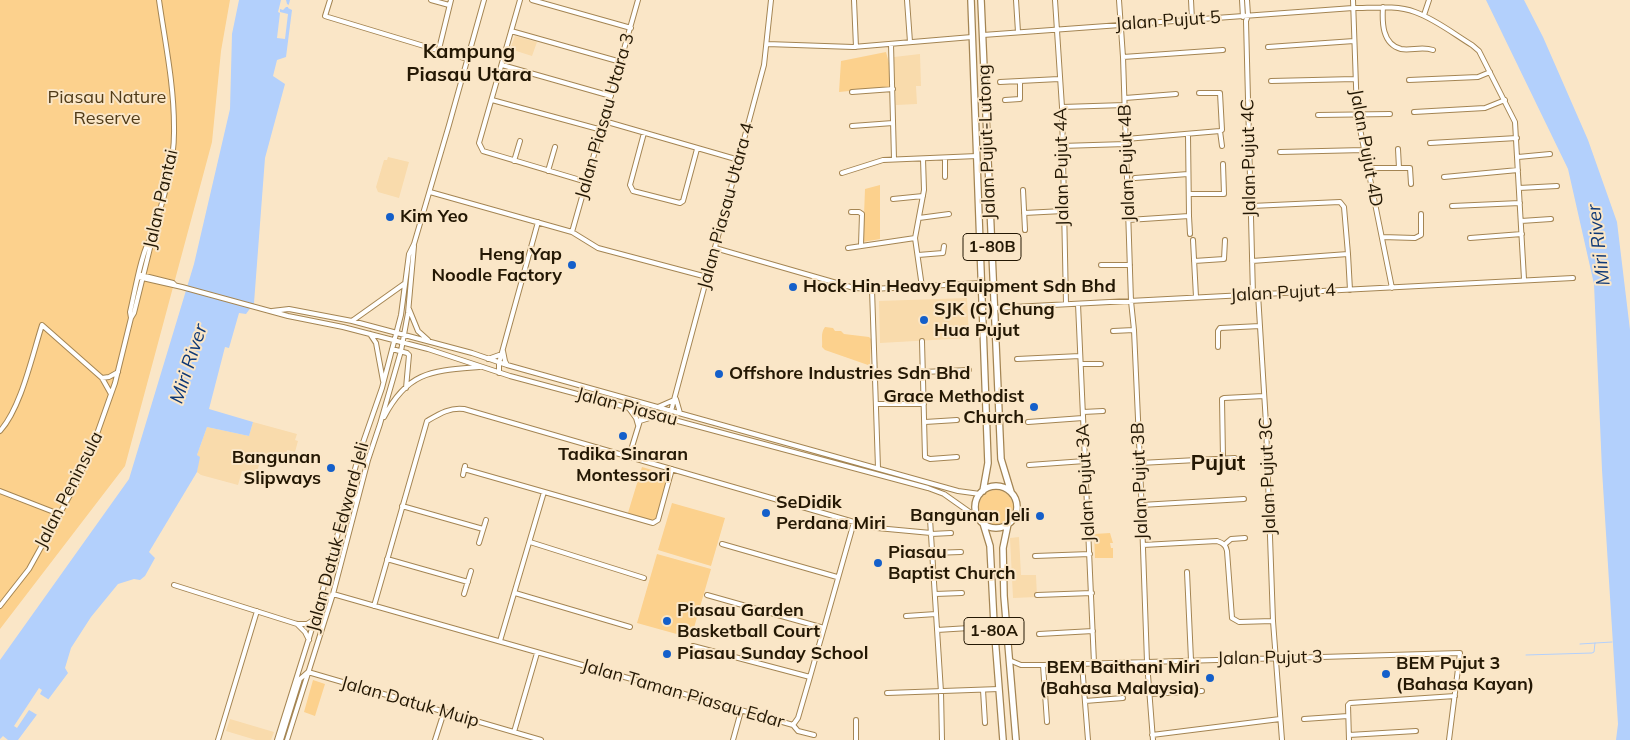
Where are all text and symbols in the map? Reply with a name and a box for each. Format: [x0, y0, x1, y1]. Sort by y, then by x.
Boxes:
street label: Jalan Pujut 5 [1115, 7, 1221, 35]
street label: Jalan Piasau Utara 3 [571, 31, 639, 201]
district label: Kampung Piasau Utara [406, 40, 532, 87]
street label: Jalan Pujut-Lutong [973, 64, 1001, 220]
park label: Piasau Nature Reserve [48, 87, 166, 130]
street label: Jalan Pujut 4D [1345, 88, 1387, 208]
street label: Jalan Pujut 4C [1237, 99, 1261, 217]
street label: Jalan Pujut 4B [1114, 104, 1140, 222]
street label: Jalan Pujut 4A [1050, 107, 1074, 227]
street label: Jalan Piasau Utara 4 [693, 120, 759, 292]
street label: Jalan Pantai [139, 147, 183, 251]
water label: Miri River [1583, 203, 1615, 287]
place label: Kim Yeo [400, 206, 468, 228]
marker: Kim Yeo [384, 211, 396, 223]
road number: 1-80B [963, 233, 1021, 260]
place label: Heng Yap Noodle Factory [431, 244, 562, 286]
marker: Heng Yap Noodle Factory [566, 259, 578, 271]
place label: Hock Hin Heavy Equipment Sdn Bhd [803, 276, 1116, 298]
street label: Jalan Pujut 4 [1230, 279, 1336, 307]
marker: Hock Hin Heavy Equipment Sdn Bhd [787, 281, 799, 293]
place label: SJK (C) Chung Hua Pujut [934, 299, 1055, 342]
marker: SJK (C) Chung Hua Pujut [918, 314, 930, 326]
water label: Miri River [165, 321, 213, 407]
place label: Offshore Industries Sdn Bhd [729, 363, 970, 385]
marker: Offshore Industries Sdn Bhd [713, 368, 725, 380]
street label: Jalan Piasau [574, 383, 680, 431]
place label: Grace Methodist Church [883, 386, 1024, 428]
marker: Grace Methodist Church [1028, 401, 1040, 413]
street label: Jalan Pujut 3C [1255, 417, 1281, 535]
street label: Jalan Pujut 3B [1127, 422, 1153, 540]
street label: Jalan Pujut 3A [1072, 423, 1100, 543]
street label: Jalan Peninsula [30, 428, 108, 552]
marker: Tadika Sinaran Montessori [617, 430, 629, 442]
street label: Jalan Datuk Edward Jeli [302, 440, 374, 634]
place label: Tadika Sinaran Montessori [558, 444, 688, 486]
place label: Bangunan Slipways [232, 447, 321, 489]
district label: Pujut [1191, 450, 1245, 476]
marker: Bangunan Slipways [325, 462, 337, 474]
place label: SeDidik Perdana Miri [776, 492, 886, 534]
place label: Bangunan Jeli [910, 505, 1030, 527]
marker: SeDidik Perdana Miri [760, 507, 772, 519]
marker: Bangunan Jeli [1034, 510, 1046, 522]
place label: Piasau Baptist Church [888, 542, 1016, 584]
marker: Piasau Baptist Church [872, 557, 884, 569]
place label: Piasau Garden Basketball Court [677, 600, 820, 642]
marker: Piasau Garden Basketball Court [661, 615, 673, 627]
road number: 1-80A [964, 618, 1024, 644]
place label: Piasau Sunday School [677, 643, 868, 665]
street label: Jalan Pujut 3 [1217, 646, 1323, 670]
marker: Piasau Sunday School [661, 648, 673, 660]
place label: BEM Pujut 3 (Bahasa Kayan) [1396, 653, 1534, 696]
street label: Jalan Taman Piasau Edar [579, 655, 787, 733]
place label: BEM Baithani Miri (Bahasa Malaysia) [1039, 657, 1200, 700]
marker: BEM Pujut 3 (Bahasa Kayan) [1380, 668, 1392, 680]
street label: Jalan Datuk Muip [338, 672, 482, 732]
marker: BEM Baithani Miri (Bahasa Malaysia) [1204, 672, 1216, 684]

